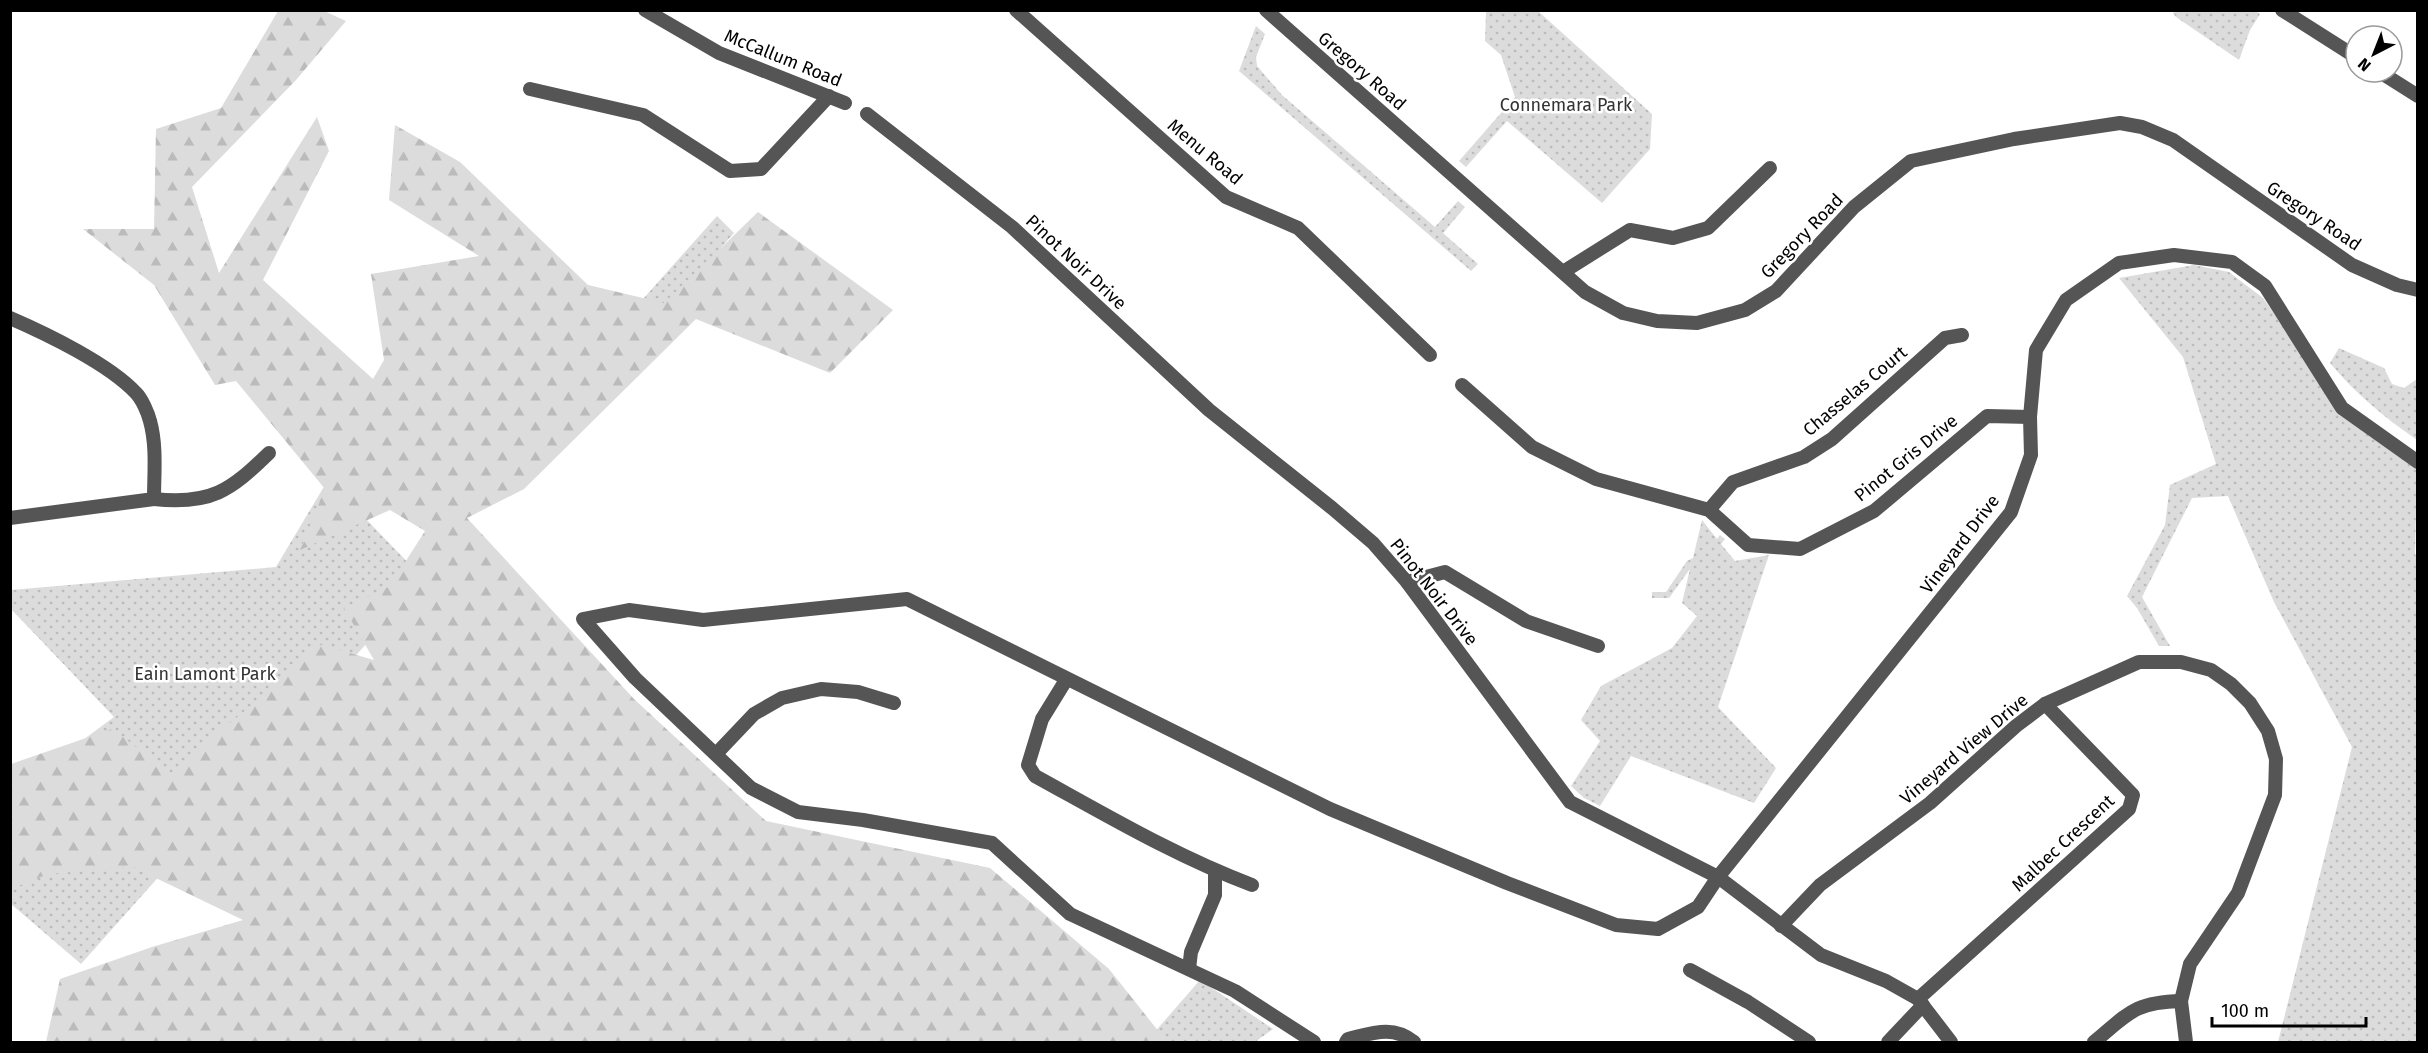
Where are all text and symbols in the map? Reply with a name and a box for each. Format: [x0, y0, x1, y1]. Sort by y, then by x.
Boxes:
street label: McCallum Road [721, 24, 845, 92]
north arrow [2344, 24, 2404, 84]
street label: Gregory Road [1314, 27, 1410, 115]
text: N [2354, 54, 2375, 75]
park label: Connemara Park [1500, 94, 1633, 116]
street label: Menu Road [1163, 114, 1247, 190]
street label: Gregory Road [2263, 176, 2365, 256]
street label: Gregory Road [1756, 189, 1848, 283]
street label: Pinot Noir Drive [1021, 210, 1131, 314]
street label: Chasselas Court [1799, 341, 1912, 441]
street label: Pinot Gris Drive [1850, 410, 1962, 506]
street label: Vineyard Drive [1916, 490, 2004, 598]
street label: Pinot Noir Drive [1385, 534, 1483, 650]
park label: Eain Lamont Park [134, 663, 276, 685]
street label: Vineyard View Drive [1895, 689, 2033, 809]
street label: Malbec Crescent [2007, 790, 2119, 896]
scale bar [2212, 990, 2366, 1028]
text: 100 m [2221, 1000, 2269, 1022]

